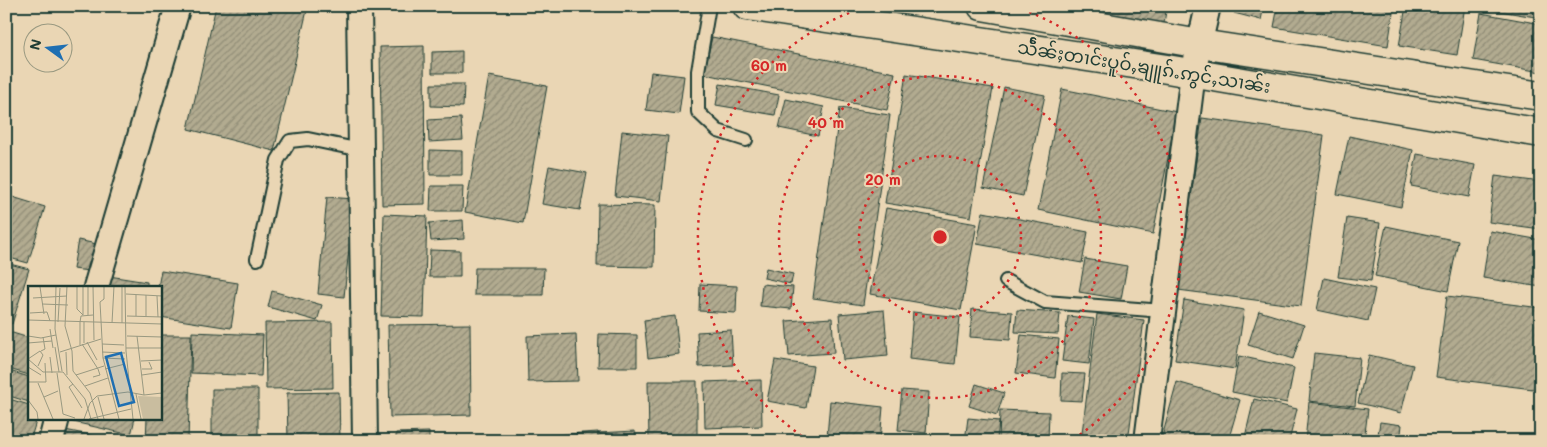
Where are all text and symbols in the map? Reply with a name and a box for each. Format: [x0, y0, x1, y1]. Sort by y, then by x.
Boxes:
north arrow [22, 22, 72, 72]
street label: သဵႅၼ်ႈတၢင်းပူဝ်ႇၶျူၵ်ႉဢွင်ႇသၢၼ်း [1015, 33, 1273, 102]
text: N [24, 37, 46, 52]
text: 60 m [751, 55, 787, 75]
text: 40 m [808, 112, 844, 132]
text: 20 m [865, 169, 901, 189]
centre of rings [931, 228, 949, 246]
inset map [28, 286, 161, 420]

